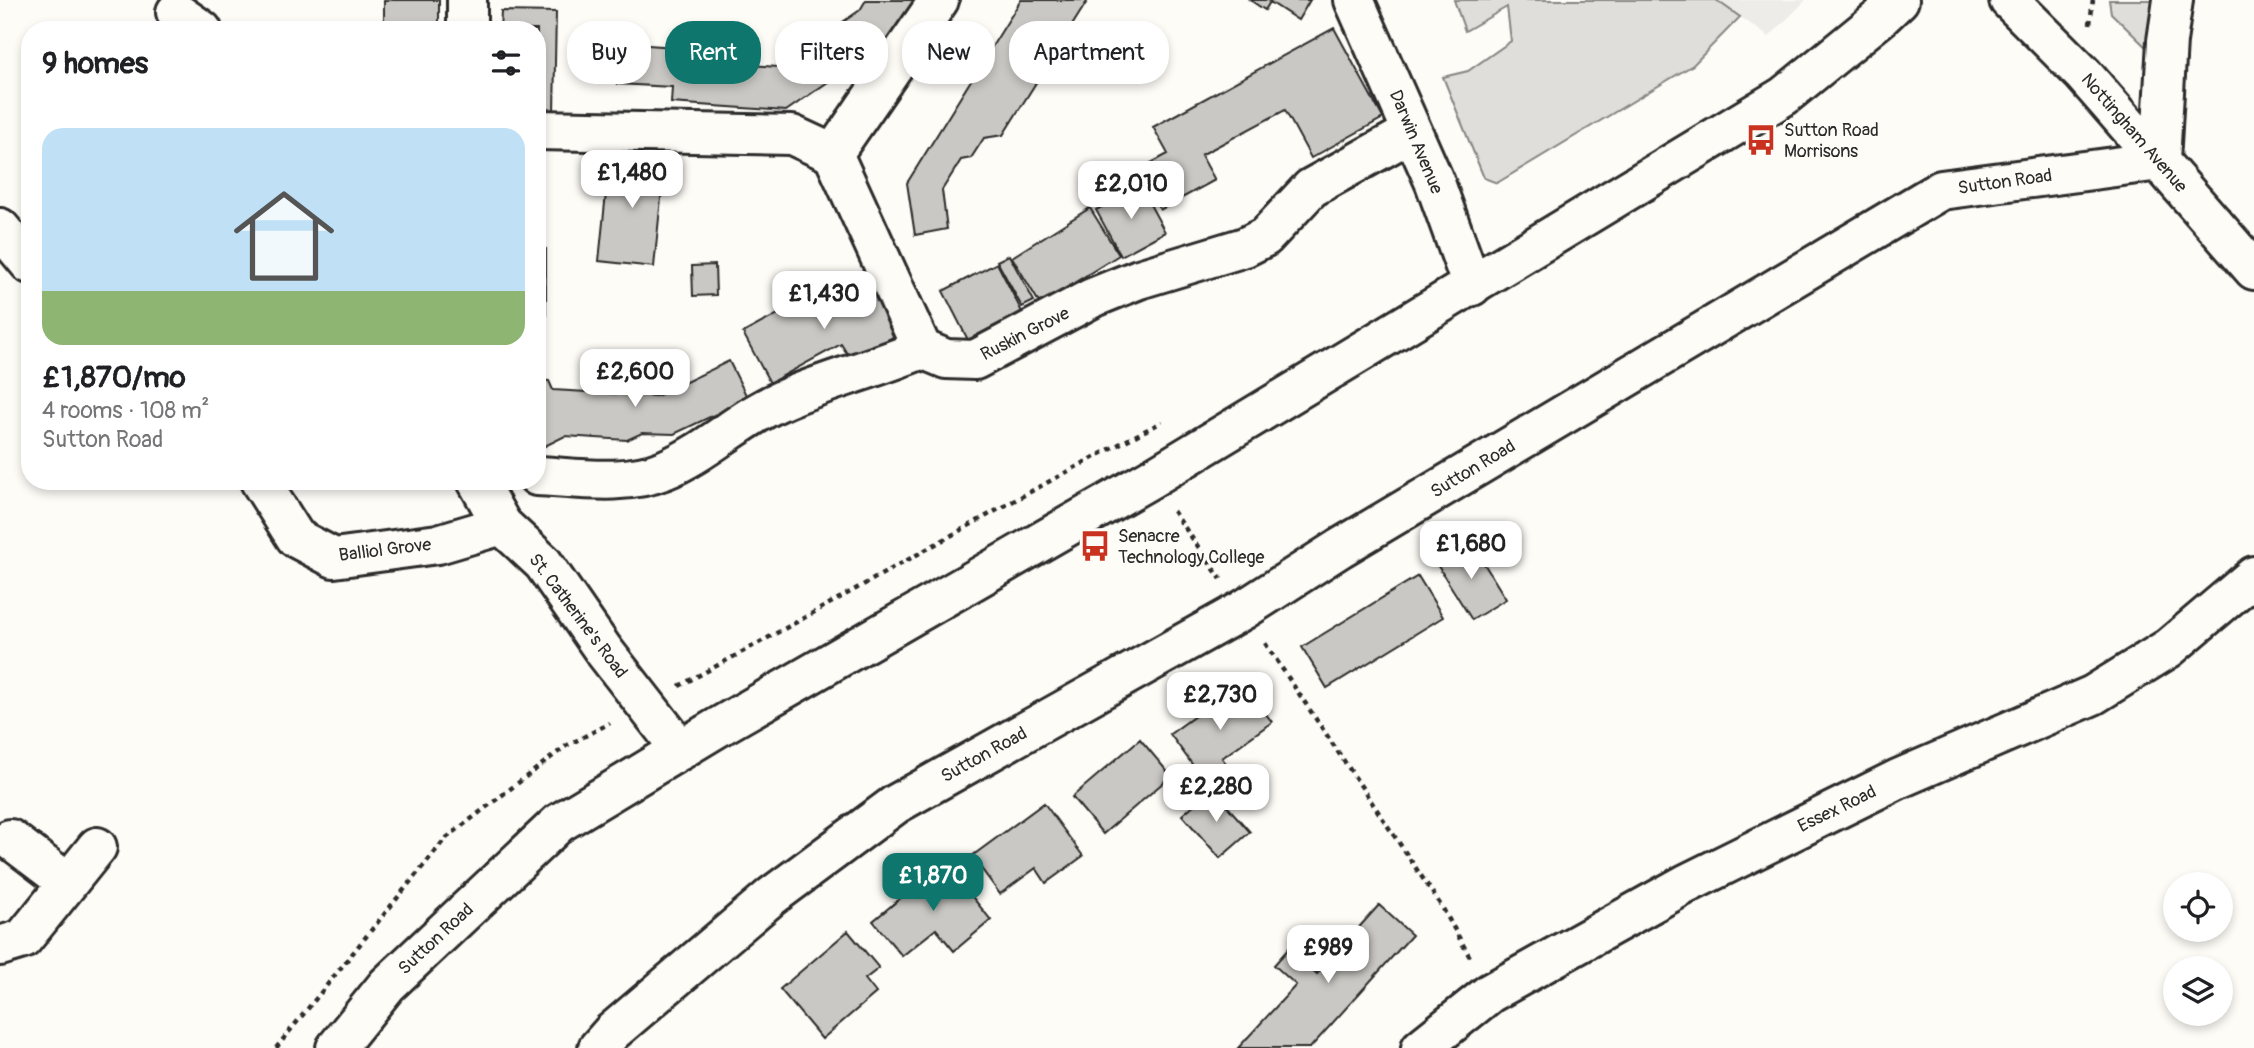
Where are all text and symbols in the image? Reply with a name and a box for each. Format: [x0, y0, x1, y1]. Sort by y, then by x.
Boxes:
chip: Buy [567, 21, 651, 84]
chip: Rent [665, 21, 761, 84]
chip: Filters [775, 21, 888, 84]
chip: New [902, 21, 995, 84]
chip: Apartment [1009, 21, 1169, 84]
icon: filters [487, 44, 525, 82]
text: 9 homes [42, 45, 148, 82]
street label: Nottingham Avenue [2076, 69, 2192, 198]
street label: Darwin Avenue [1384, 87, 1448, 198]
place label: Sutton Road Morrisons [1784, 119, 1879, 163]
bus stop icon: Sutton Road Morrisons [1744, 123, 1778, 157]
pin: £1,480 [575, 150, 689, 210]
text: £1,480 [597, 158, 667, 187]
pin: £2,010 [1074, 162, 1188, 221]
street label: Sutton Road [1956, 164, 2054, 200]
text: £2,010 [1094, 169, 1168, 198]
icon: home [221, 173, 347, 299]
pin: £1,430 [767, 272, 881, 331]
text: £1,430 [788, 279, 860, 308]
street label: Ruskin Grove [977, 302, 1073, 366]
pin: £2,600 [578, 350, 692, 409]
text: £2,600 [596, 357, 674, 386]
text: £1,870/mo [42, 359, 186, 396]
text: 4 rooms · 108 m² [42, 396, 209, 425]
text: Sutton Road [42, 425, 163, 454]
street label: Sutton Road [1426, 435, 1520, 503]
pin: £1,680 [1414, 522, 1528, 581]
place label: Senacre Technology College [1118, 525, 1264, 569]
bus stop icon: Senacre Technology College [1078, 529, 1112, 563]
text: £1,680 [1436, 529, 1506, 558]
street label: Balliol Grove [338, 533, 433, 567]
street label: St. Catherine's Road [524, 549, 632, 683]
pin: £2,730 [1163, 672, 1277, 732]
text: £2,730 [1183, 680, 1257, 709]
street label: Sutton Road [937, 722, 1031, 788]
pin: £2,280 [1159, 764, 1273, 824]
text: £2,280 [1179, 772, 1253, 801]
street label: Essex Road [1794, 780, 1880, 838]
pin: £1,870 [876, 853, 990, 913]
text: £1,870 [898, 861, 968, 890]
map controls [2163, 872, 2233, 1026]
button: locate [2163, 872, 2233, 942]
street label: Sutton Road [393, 898, 479, 980]
pin: £989 [1287, 926, 1369, 985]
text: £989 [1303, 933, 1353, 962]
button: layers [2163, 956, 2233, 1026]

